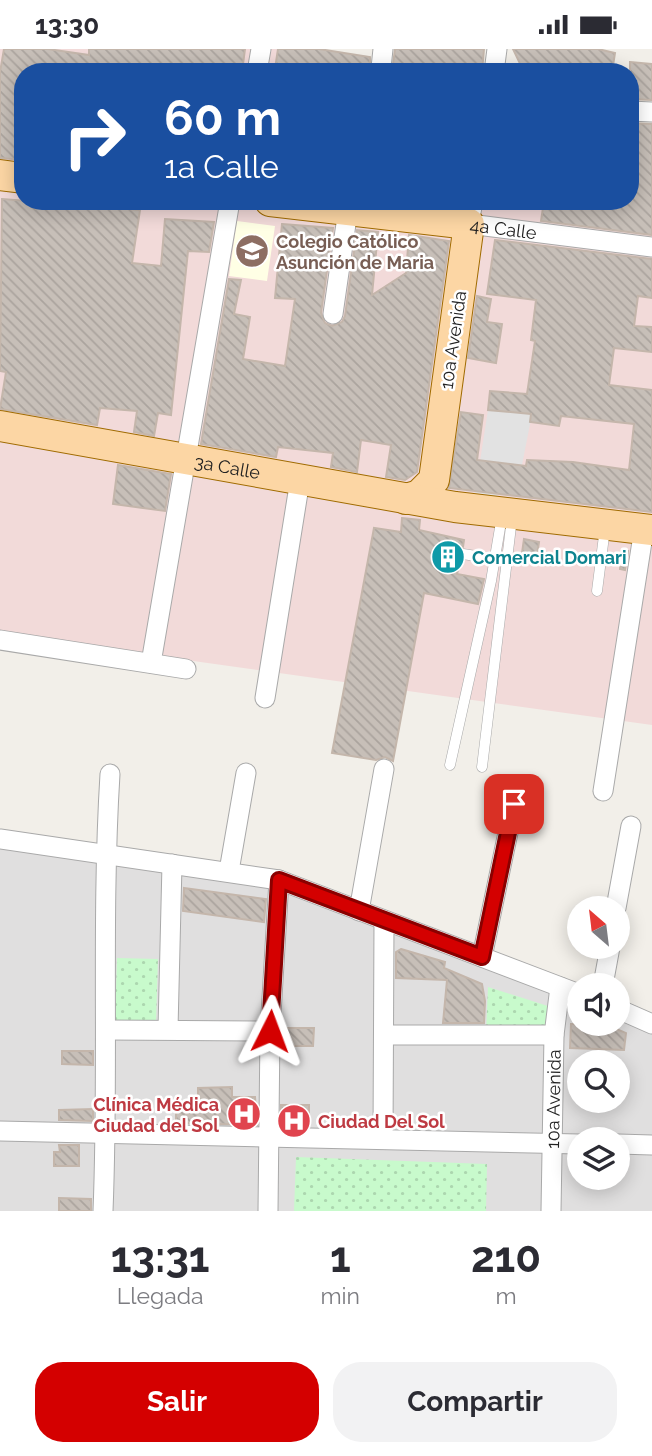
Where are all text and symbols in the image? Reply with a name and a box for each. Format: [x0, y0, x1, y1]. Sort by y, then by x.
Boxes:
text: 13:30 [35, 10, 99, 40]
text: 60 m [164, 89, 281, 146]
icon: right [49, 91, 140, 182]
text: 1a Calle [164, 148, 279, 185]
street label: 4a Calle [469, 214, 538, 243]
place label: Colegio Católico Asunción de Maria [276, 231, 434, 273]
school or university icon: Colegio Católico Asunción de Maria [233, 232, 271, 270]
street label: 10a Avenida [436, 289, 470, 391]
street label: 3a Calle [193, 450, 262, 483]
building icon: Comercial Domari [429, 538, 467, 576]
place label: Comercial Domari [472, 547, 627, 568]
pin [484, 774, 544, 834]
icon: arrive [495, 785, 533, 823]
north arrow [567, 896, 630, 959]
map controls [567, 896, 630, 1190]
button: sound [567, 973, 630, 1036]
position arrow [233, 994, 307, 1068]
street label: 10a Avenida [542, 1049, 564, 1149]
button: search [567, 1050, 630, 1113]
place label: Clínica Médica Ciudad del Sol [93, 1094, 219, 1136]
hospital icon: Clínica Médica Ciudad del Sol [225, 1095, 263, 1133]
hospital icon: Ciudad Del Sol [275, 1102, 313, 1140]
place label: Ciudad Del Sol [318, 1111, 445, 1132]
button: layers [567, 1127, 630, 1190]
text: 13:31 [111, 1233, 210, 1282]
text: 1 [330, 1233, 351, 1282]
text: 210 [471, 1233, 541, 1282]
text: Llegada [117, 1282, 204, 1309]
text: min [320, 1282, 360, 1309]
text: m [495, 1282, 517, 1309]
button: Salir [35, 1362, 319, 1442]
button: Compartir [333, 1362, 617, 1442]

